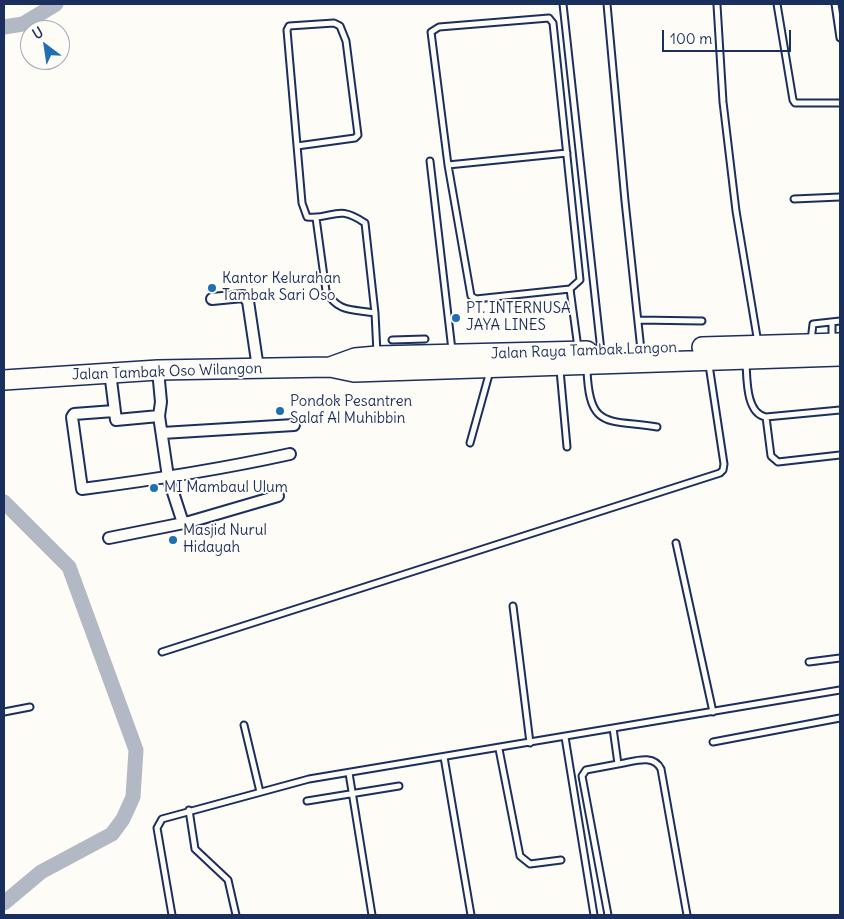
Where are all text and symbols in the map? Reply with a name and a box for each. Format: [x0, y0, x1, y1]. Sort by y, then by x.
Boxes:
north arrow [20, 20, 70, 70]
scale bar [664, 20, 793, 52]
text: U [29, 23, 47, 43]
text: 100 m [670, 29, 712, 48]
place label: Kantor Kelurahan Tambak Sari Oso [222, 270, 341, 305]
marker: Kantor Kelurahan Tambak Sari Oso [206, 282, 218, 294]
place label: PT. INTERNUSA JAYA LINES [466, 300, 571, 335]
marker: PT. INTERNUSA JAYA LINES [450, 312, 462, 324]
street label: Jalan Raya Tambak Langon [491, 339, 677, 363]
street label: Jalan Tambak Oso Wilangon [71, 360, 263, 384]
place label: Pondok Pesantren Salaf Al Muhibbin [290, 393, 412, 428]
marker: Pondok Pesantren Salaf Al Muhibbin [274, 405, 286, 417]
place label: MI Mambaul Ulum [164, 479, 288, 497]
marker: MI Mambaul Ulum [148, 482, 160, 494]
place label: Masjid Nurul Hidayah [183, 522, 267, 557]
marker: Masjid Nurul Hidayah [167, 534, 179, 546]

